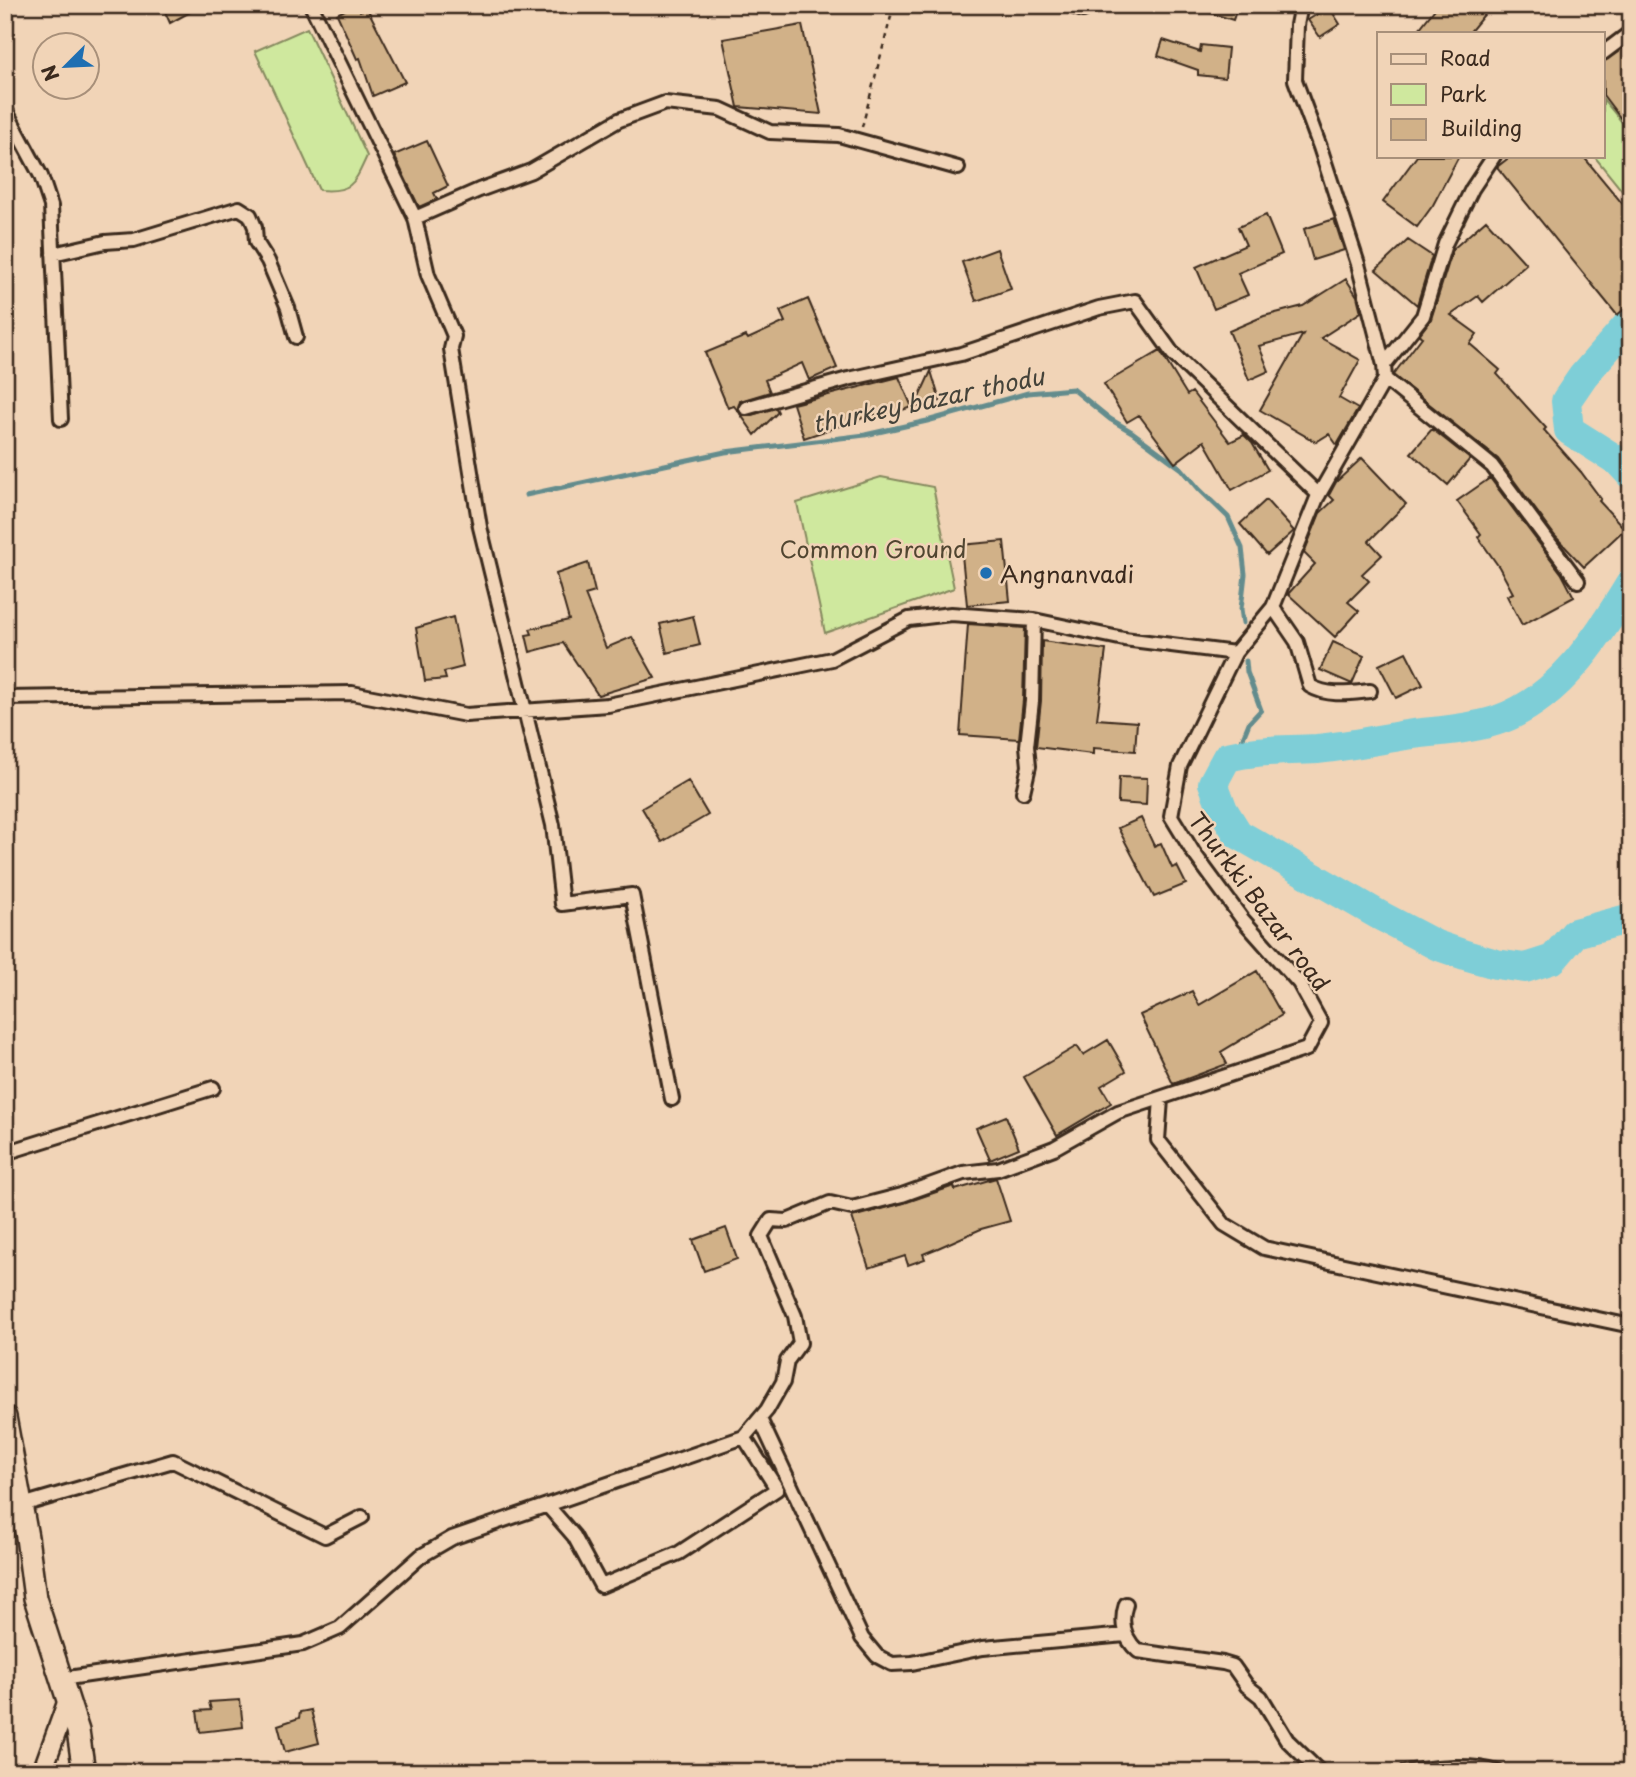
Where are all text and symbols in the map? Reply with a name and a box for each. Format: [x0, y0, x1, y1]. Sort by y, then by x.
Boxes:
north arrow [32, 32, 102, 102]
legend [1377, 32, 1604, 158]
text: Road [1440, 41, 1491, 73]
text: N [34, 61, 65, 86]
text: Park [1440, 77, 1487, 109]
text: Building [1440, 111, 1522, 143]
water label: thurkey bazar thodu [809, 356, 1049, 441]
park label: Common Ground [779, 531, 967, 566]
place label: Angnanvadi [1000, 556, 1134, 591]
marker: Angnanvadi [978, 565, 994, 581]
street label: Thurkki Bazar road [1181, 804, 1339, 998]

